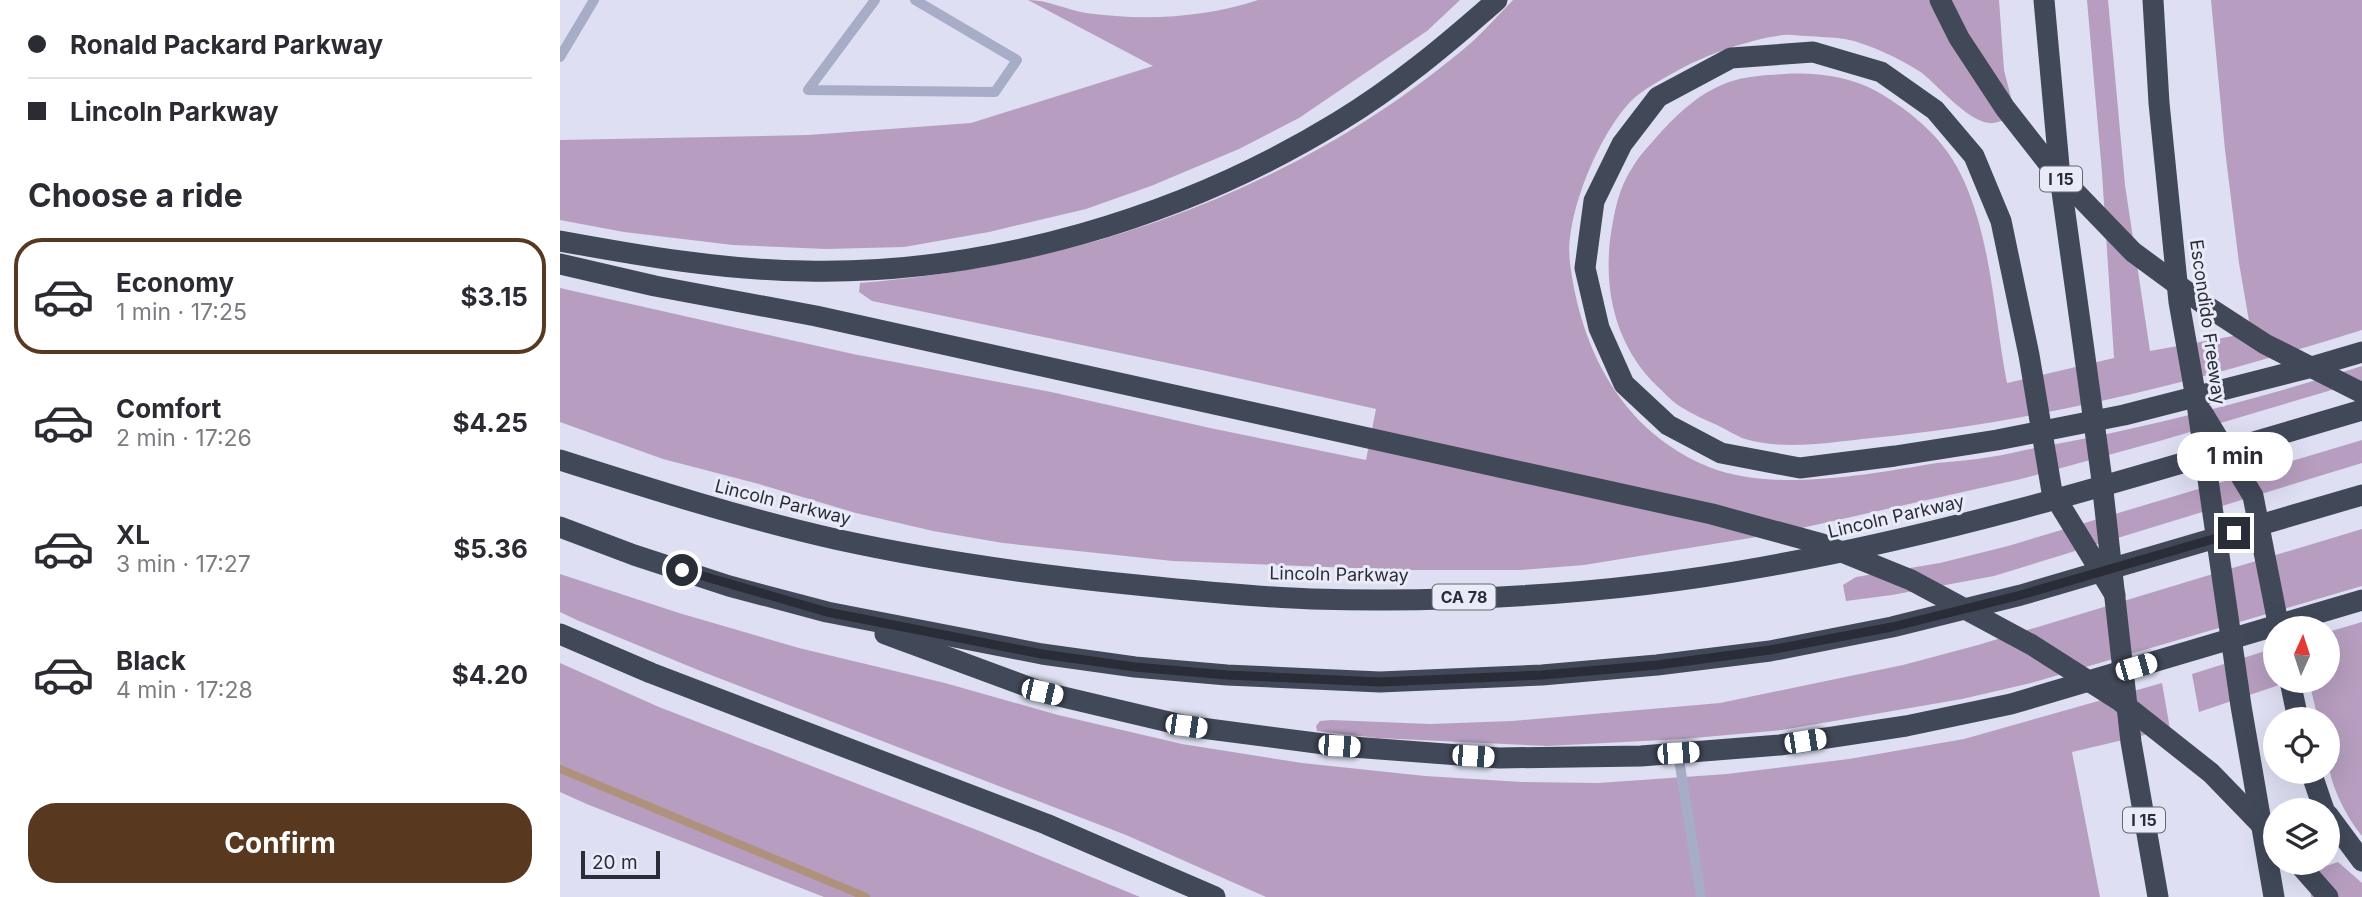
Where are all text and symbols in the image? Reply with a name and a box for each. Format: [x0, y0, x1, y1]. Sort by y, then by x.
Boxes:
text: Ronald Packard Parkway [70, 29, 383, 60]
text: Lincoln Parkway [70, 96, 279, 127]
road number: I 15 [2040, 167, 2082, 192]
text: Choose a ride [28, 176, 243, 215]
street label: Escondido Freeway [2186, 238, 2230, 406]
icon: car [32, 265, 95, 328]
text: Economy [116, 267, 234, 298]
text: $3.15 [461, 281, 528, 312]
text: 1 min · 17:25 [116, 298, 247, 326]
icon: car [32, 391, 95, 454]
text: Comfort [116, 393, 221, 424]
text: $4.25 [453, 407, 528, 438]
text: 2 min · 17:26 [116, 424, 252, 452]
callout: 1 min [2176, 432, 2292, 480]
text: 1 min [2207, 442, 2263, 470]
street label: Lincoln Parkway [713, 475, 853, 529]
street label: Lincoln Parkway [1826, 490, 1966, 542]
icon: car [32, 517, 95, 580]
route end [2218, 517, 2250, 549]
text: XL [116, 519, 150, 550]
text: $5.36 [453, 533, 528, 564]
text: 3 min · 17:27 [116, 550, 251, 578]
route start [666, 554, 698, 586]
street label: Lincoln Parkway [1269, 562, 1409, 586]
road number: CA 78 [1432, 584, 1496, 610]
north arrow [2263, 616, 2340, 693]
map controls [2263, 616, 2340, 875]
icon: car [32, 643, 95, 706]
text: Black [116, 645, 186, 676]
car [2113, 651, 2160, 683]
text: $4.20 [452, 659, 528, 690]
text: 4 min · 17:28 [116, 676, 253, 704]
car [1020, 677, 1065, 707]
button: locate [2263, 707, 2340, 784]
car [1164, 713, 1209, 739]
car [1783, 727, 1828, 755]
car [1318, 734, 1361, 758]
car [1657, 741, 1700, 765]
car [1452, 744, 1495, 768]
button: layers [2263, 798, 2340, 875]
button: Confirm [28, 803, 532, 883]
road number: I 15 [2123, 807, 2165, 832]
scale bar [581, 848, 660, 880]
text: 20 m [592, 851, 638, 874]

